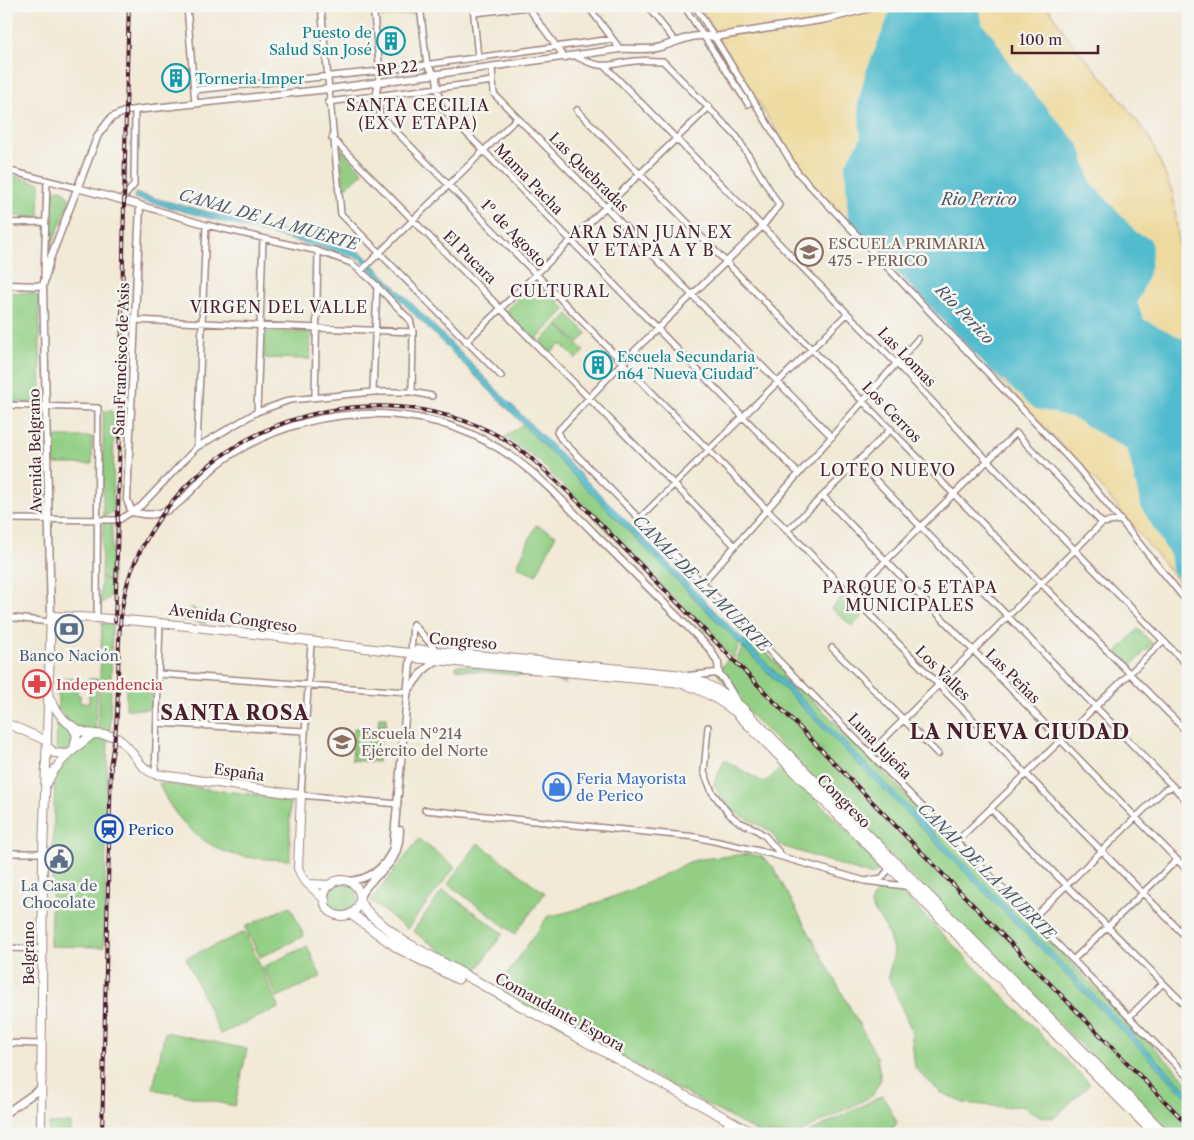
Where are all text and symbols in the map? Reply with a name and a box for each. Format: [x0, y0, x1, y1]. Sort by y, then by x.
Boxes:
scale bar [1012, 22, 1098, 54]
place label: Puesto de Salud San José [269, 23, 372, 59]
building icon: Puesto de Salud San José [376, 26, 406, 56]
text: 100 m [1019, 30, 1062, 49]
street label: RP 22 [375, 56, 419, 80]
building icon: Torneria Imper [161, 63, 191, 93]
place label: Torneria Imper [195, 69, 305, 88]
district label: SANTA CECILIA (EX V ETAPA) [346, 95, 490, 133]
street label: Las Quebradas [545, 128, 633, 216]
street label: Mama Pacha [490, 140, 568, 219]
water label: CANAL DE LA MUERTE [177, 184, 362, 254]
water label: Rio Perico [939, 189, 1017, 209]
street label: 1º de Agosto [477, 195, 551, 271]
district label: ARA SAN JUAN EX V ETAPA A Y B [568, 222, 733, 260]
street label: El Pucara [439, 226, 501, 288]
place label: ESCUELA PRIMARIA 475 - PERICO [828, 234, 986, 270]
school or university icon: ESCUELA PRIMARIA 475 - PERICO [794, 237, 824, 267]
water label: Río Perico [930, 278, 999, 348]
district label: CULTURAL [510, 281, 610, 301]
street label: San Francisco de Asis [109, 282, 133, 436]
district label: VIRGEN DEL VALLE [189, 297, 368, 317]
street label: Las Lomas [874, 323, 940, 391]
place label: Escuela Secundaria n64 ¨Nueva Ciudad¨ [617, 347, 758, 383]
building icon: Escuela Secundaria n64 ¨Nueva Ciudad¨ [583, 350, 613, 380]
street label: Los Cerros [858, 377, 926, 447]
street label: Avenida Belgrano [24, 388, 46, 515]
district label: LOTEO NUEVO [820, 460, 956, 480]
water label: CANAL DE LA MUERTE [629, 510, 775, 656]
district label: PARQUE O 5 ETAPA MUNICIPALES [822, 577, 998, 615]
street label: Avenida Congreso [167, 599, 298, 636]
bank icon: Banco Nación [54, 614, 84, 644]
street label: Congreso [428, 629, 498, 653]
street label: Los Valles [911, 641, 975, 705]
street label: Las Peñas [982, 645, 1044, 707]
place label: Banco Nación [19, 646, 120, 665]
pharmacy icon: Independencia [22, 669, 52, 699]
place label: Independencia [56, 675, 163, 694]
district label: SANTA ROSA [160, 701, 310, 725]
street label: Luna Jujeña [844, 709, 916, 783]
district label: LA NUEVA CIUDAD [910, 720, 1130, 744]
place label: Escuela Nº214 Ejército del Norte [361, 724, 488, 760]
school or university icon: Escuela Nº214 Ejército del Norte [327, 727, 357, 757]
street label: España [212, 759, 266, 785]
place label: Feria Mayorista de Perico [576, 769, 686, 805]
street label: Congreso [813, 770, 875, 832]
shop icon: Feria Mayorista de Perico [542, 772, 572, 802]
water label: CANAL DE LA MUERTE [914, 798, 1060, 944]
station icon: Perico [94, 814, 124, 844]
place label: Perico [128, 820, 174, 839]
public building icon: La Casa de Chocolate [44, 844, 74, 874]
place label: La Casa de Chocolate [21, 876, 97, 912]
street label: Belgrano [19, 921, 38, 985]
street label: Comandante Espora [492, 968, 628, 1056]

